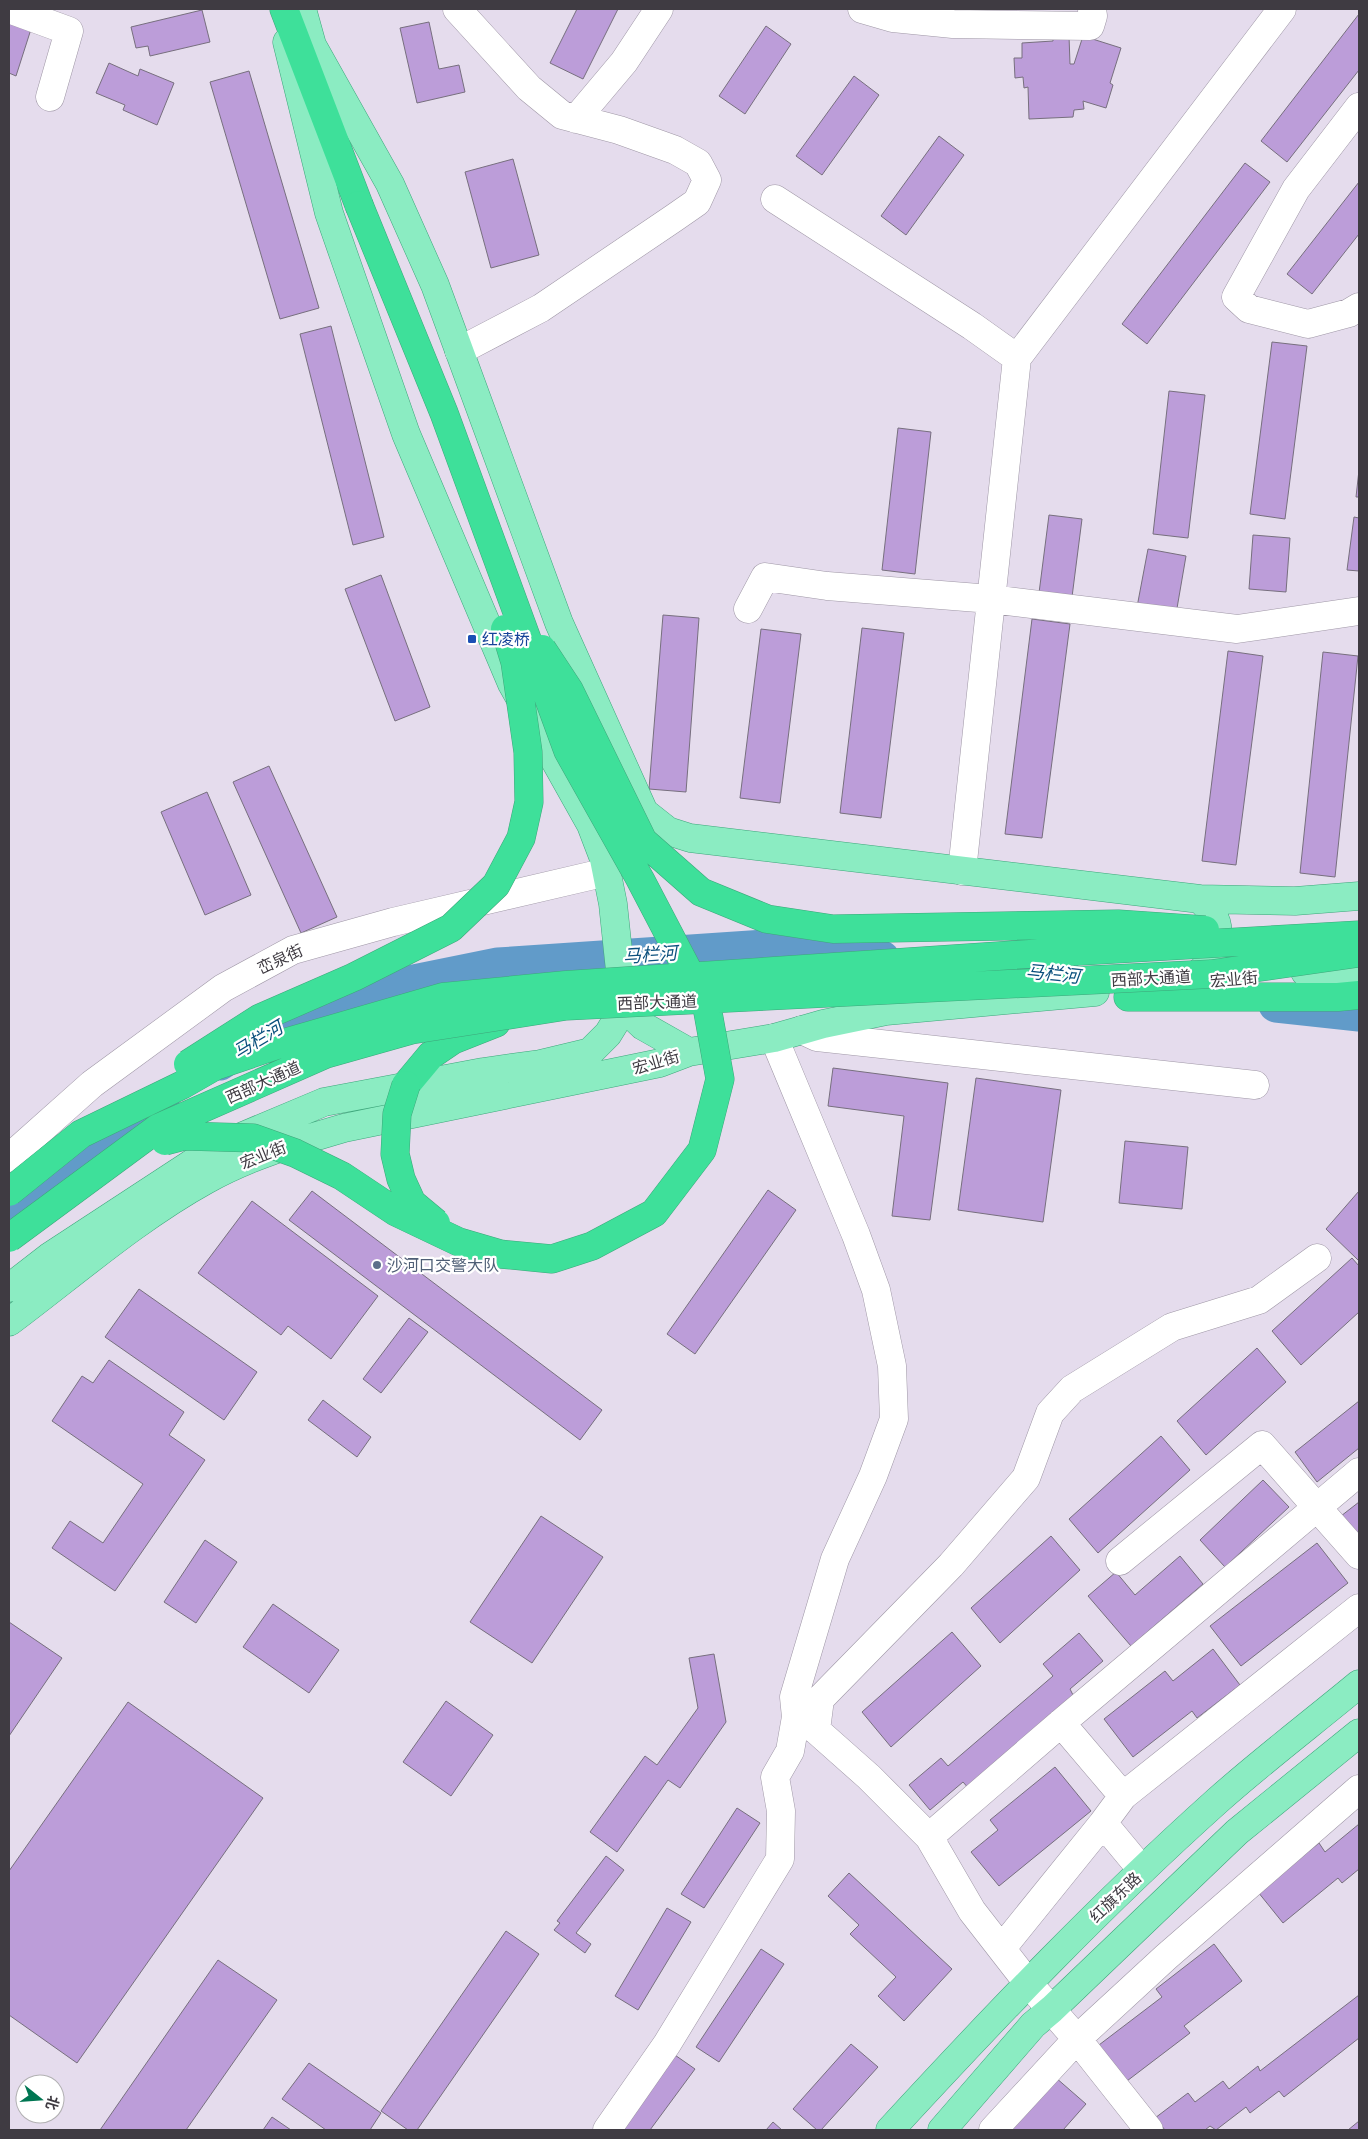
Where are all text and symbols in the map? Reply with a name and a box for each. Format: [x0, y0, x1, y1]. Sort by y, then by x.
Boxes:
place label: 红凌桥 [482, 630, 530, 649]
marker: 红凌桥 [466, 633, 478, 645]
street label: 峦泉街 [254, 941, 306, 978]
water label: 马栏河 [622, 942, 681, 967]
water label: 马栏河 [1025, 960, 1084, 987]
street label: 西部大通道 [1111, 967, 1191, 990]
street label: 宏业街 [1209, 968, 1259, 991]
street label: 西部大通道 [617, 992, 697, 1013]
water label: 马栏河 [229, 1015, 289, 1062]
street label: 宏业街 [630, 1047, 682, 1078]
street label: 西部大通道 [223, 1058, 304, 1107]
street label: 宏业街 [237, 1138, 289, 1173]
place label: 沙河口交警大队 [387, 1256, 499, 1275]
marker: 沙河口交警大队 [371, 1259, 383, 1271]
street label: 红旗东路 [1086, 1868, 1145, 1926]
north arrow [15, 2074, 65, 2124]
text: 北 [43, 2094, 62, 2112]

